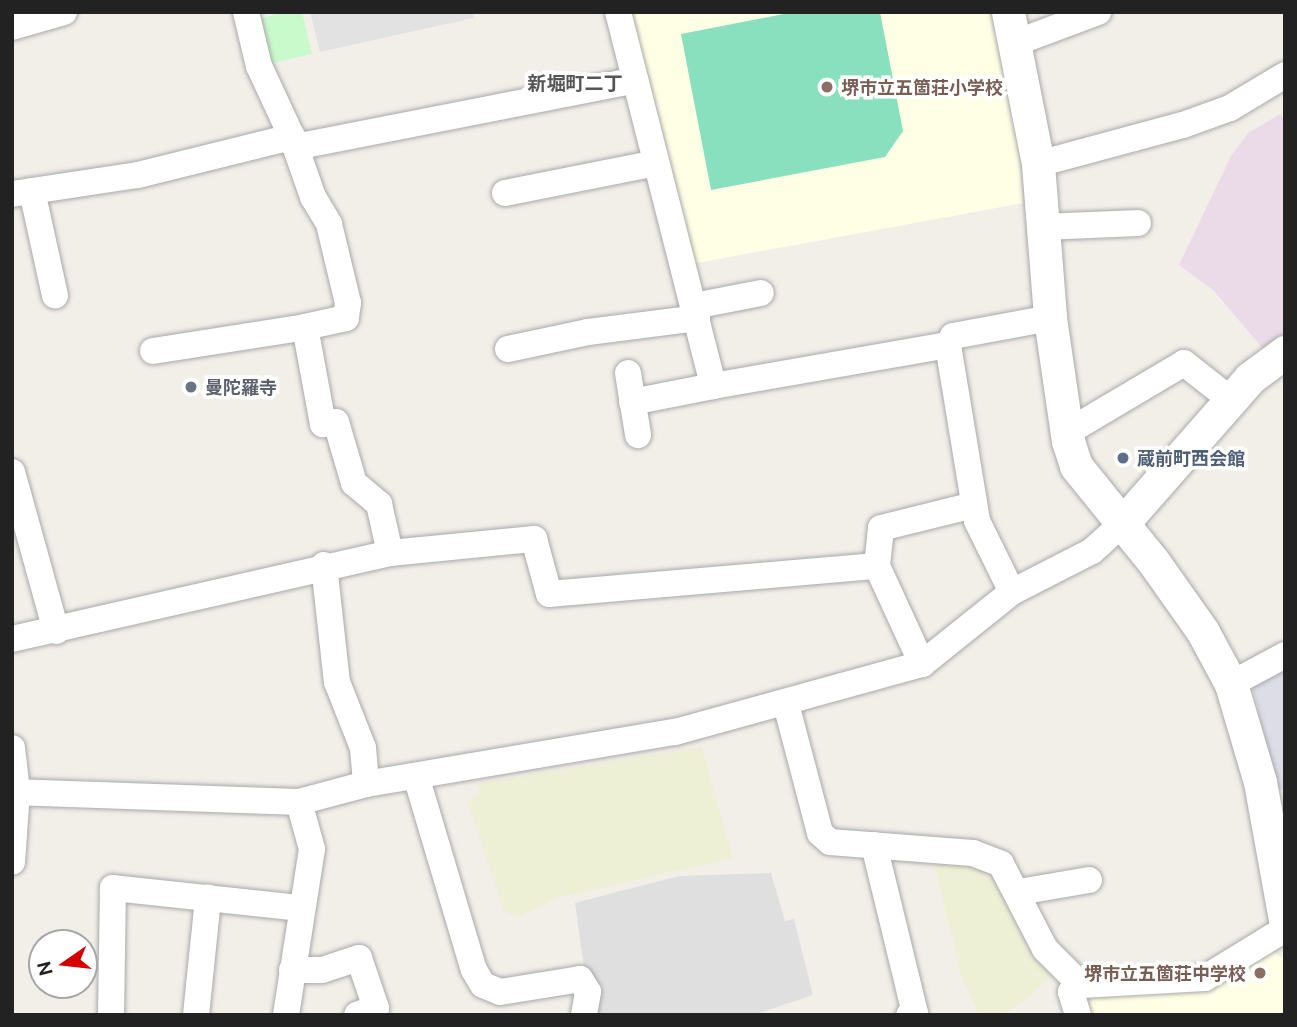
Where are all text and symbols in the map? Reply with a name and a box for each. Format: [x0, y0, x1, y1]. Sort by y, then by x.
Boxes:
district label: 新堀町二丁 [528, 73, 622, 95]
place label: 堺市立五箇荘小学校 [841, 76, 1003, 98]
marker: 堺市立五箇荘小学校 [819, 79, 835, 95]
place label: 曼陀羅寺 [205, 376, 277, 398]
marker: 曼陀羅寺 [183, 379, 199, 395]
place label: 蔵前町西会館 [1137, 447, 1245, 469]
marker: 蔵前町西会館 [1115, 450, 1131, 466]
north arrow [28, 929, 98, 999]
text: N [32, 959, 57, 978]
place label: 堺市立五箇荘中学校 [1084, 962, 1246, 984]
marker: 堺市立五箇荘中学校 [1252, 965, 1268, 981]

